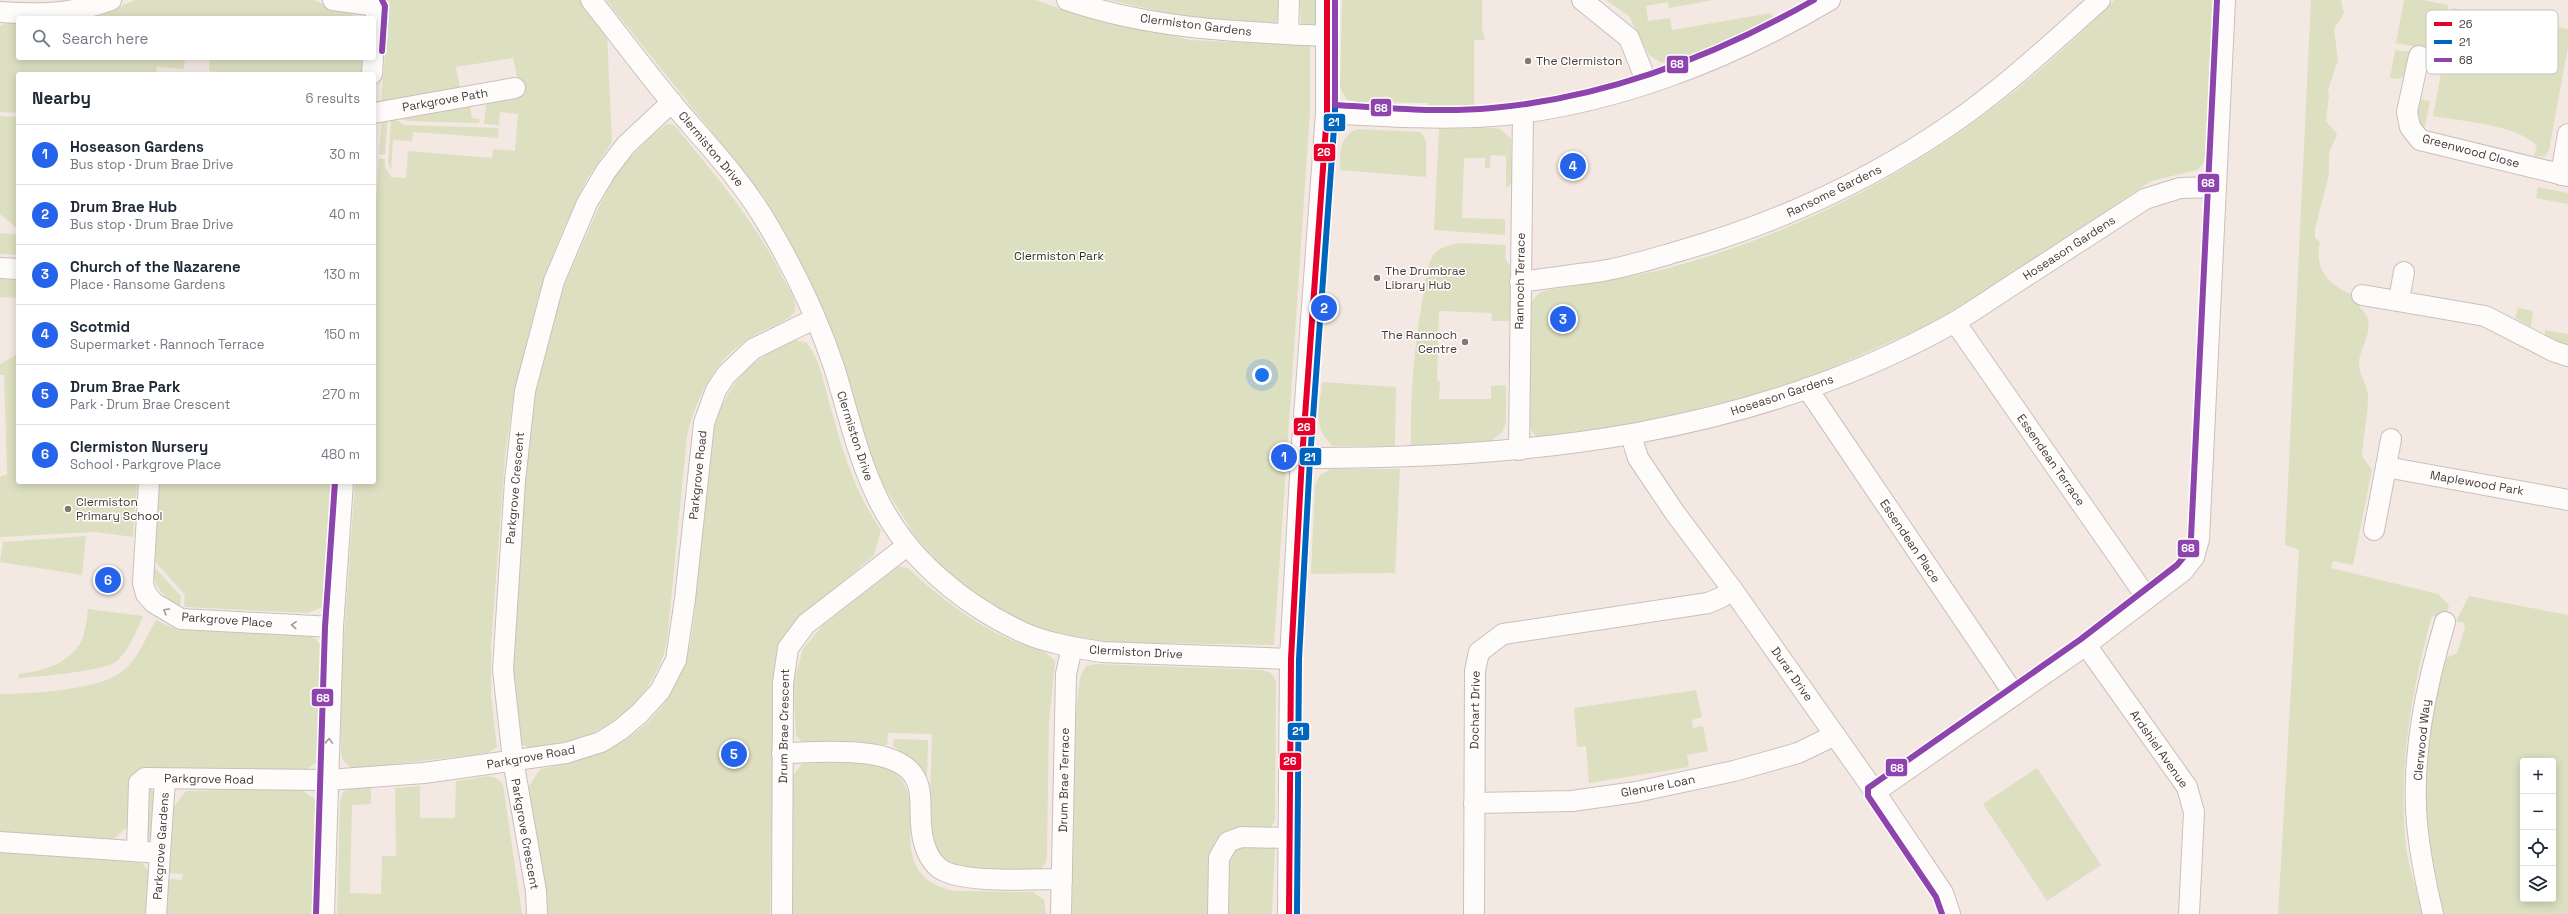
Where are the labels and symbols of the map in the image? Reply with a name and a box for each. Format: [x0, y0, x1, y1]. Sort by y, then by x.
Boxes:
street label: Clermiston Gardens [1139, 10, 1253, 40]
legend [2426, 10, 2558, 74]
text: 26 [2459, 17, 2473, 31]
text: 21 [2459, 35, 2470, 49]
place label: The Clermiston [1536, 53, 1622, 69]
text: 68 [2459, 53, 2473, 67]
line badge: 68 [1666, 55, 1689, 74]
marker: The Clermiston [1523, 56, 1533, 66]
text: 68 [1670, 57, 1684, 71]
street label: Parkgrove Path [401, 85, 489, 115]
line badge: 68 [1370, 98, 1392, 117]
text: 68 [1374, 101, 1388, 115]
street label: Clermiston Drive [675, 108, 747, 190]
line badge: 21 [1323, 113, 1346, 132]
text: 21 [1328, 115, 1340, 129]
street label: Greenwood Close [2420, 130, 2522, 172]
line badge: 26 [1313, 143, 1336, 162]
text: 26 [1317, 145, 1331, 159]
pin: 4 [1560, 151, 1586, 181]
street label: Ransome Gardens [1784, 161, 1884, 221]
line badge: 68 [2197, 173, 2220, 193]
text: 68 [2201, 176, 2215, 190]
street label: Hoseason Gardens [2020, 212, 2118, 284]
street label: Rannoch Terrace [1511, 233, 1529, 329]
park label: Clermiston Park [1014, 248, 1104, 264]
place label: The Drumbrae Library Hub [1385, 263, 1466, 293]
marker: The Drumbrae Library Hub [1372, 273, 1382, 283]
pin: 2 [1311, 293, 1337, 323]
pin: 3 [1550, 304, 1576, 334]
place label: The Rannoch Centre [1381, 327, 1457, 357]
marker: The Rannoch Centre [1460, 337, 1470, 347]
your location [1252, 365, 1272, 385]
street label: Hoseason Gardens [1728, 371, 1836, 419]
street label: Clermiston Drive [833, 389, 877, 483]
street label: Essendean Terrace [2013, 411, 2089, 509]
line badge: 26 [1293, 417, 1316, 436]
text: 26 [1297, 420, 1311, 434]
street label: Parkgrove Road [685, 430, 711, 520]
street label: Parkgrove Crescent [502, 431, 528, 545]
pin: 1 [1271, 442, 1297, 472]
line badge: 21 [1299, 447, 1322, 466]
text: 21 [1304, 450, 1316, 464]
street label: Maplewood Park [2429, 467, 2526, 499]
place label: Clermiston Primary School [76, 494, 163, 524]
street label: Essendean Place [1876, 496, 1944, 586]
marker: Clermiston Primary School [63, 504, 73, 514]
line badge: 68 [2177, 539, 2200, 558]
text: 68 [2181, 541, 2195, 555]
pin: 6 [95, 565, 121, 595]
one-way arrow [163, 609, 170, 616]
street label: Parkgrove Place [181, 609, 273, 631]
one-way arrow [291, 621, 297, 630]
street label: Clermiston Drive [1089, 642, 1183, 662]
street label: Durar Drive [1767, 644, 1817, 704]
street label: Drum Brae Crescent [775, 668, 793, 784]
street label: Dochart Drive [1466, 671, 1484, 749]
line badge: 68 [311, 688, 334, 707]
text: 68 [316, 691, 330, 705]
street label: Clerwood Way [2410, 698, 2434, 782]
street label: Ardshiel Avenue [2126, 707, 2192, 791]
line badge: 21 [1287, 722, 1310, 741]
text: 21 [1292, 724, 1304, 738]
street label: Drum Brae Terrace [1055, 727, 1073, 833]
one-way arrow [325, 738, 334, 744]
pin: 5 [721, 739, 747, 769]
street label: Parkgrove Road [485, 741, 577, 773]
line badge: 26 [1279, 752, 1302, 771]
text: 26 [1283, 754, 1297, 768]
line badge: 68 [1885, 758, 1908, 777]
text: 68 [1890, 761, 1904, 775]
street label: Parkgrove Road [164, 770, 254, 788]
street label: Glenure Loan [1620, 771, 1696, 801]
street label: Parkgrove Crescent [507, 777, 543, 891]
street label: Parkgrove Gardens [149, 792, 173, 900]

